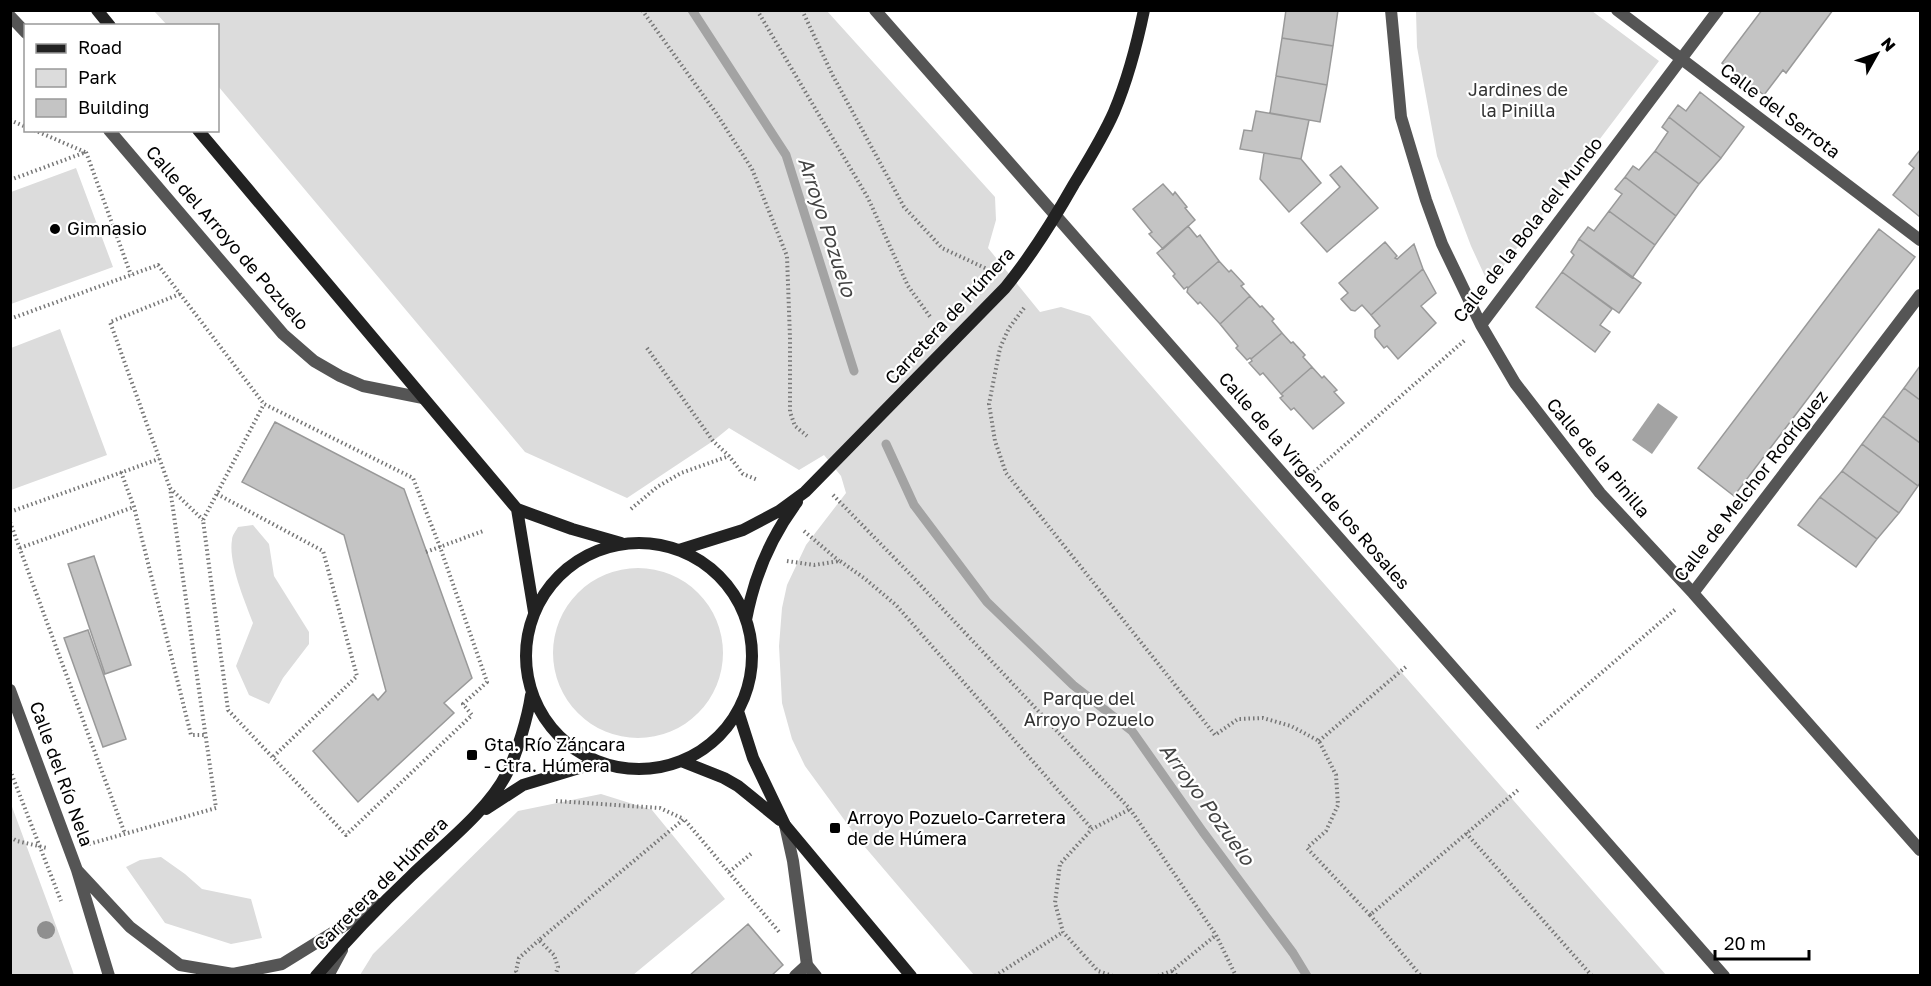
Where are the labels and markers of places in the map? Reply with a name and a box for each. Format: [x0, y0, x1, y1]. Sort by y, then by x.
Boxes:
place label: Gimnasio [67, 217, 147, 239]
marker: Gimnasio [48, 222, 62, 236]
place label: Gta. Río Záncara - Ctra. Húmera [484, 733, 625, 776]
marker: Gta. Río Záncara - Ctra. Húmera [465, 748, 479, 762]
place label: Arroyo Pozuelo-Carretera de de Húmera [847, 806, 1066, 849]
marker: Arroyo Pozuelo-Carretera de de Húmera [828, 821, 842, 835]

